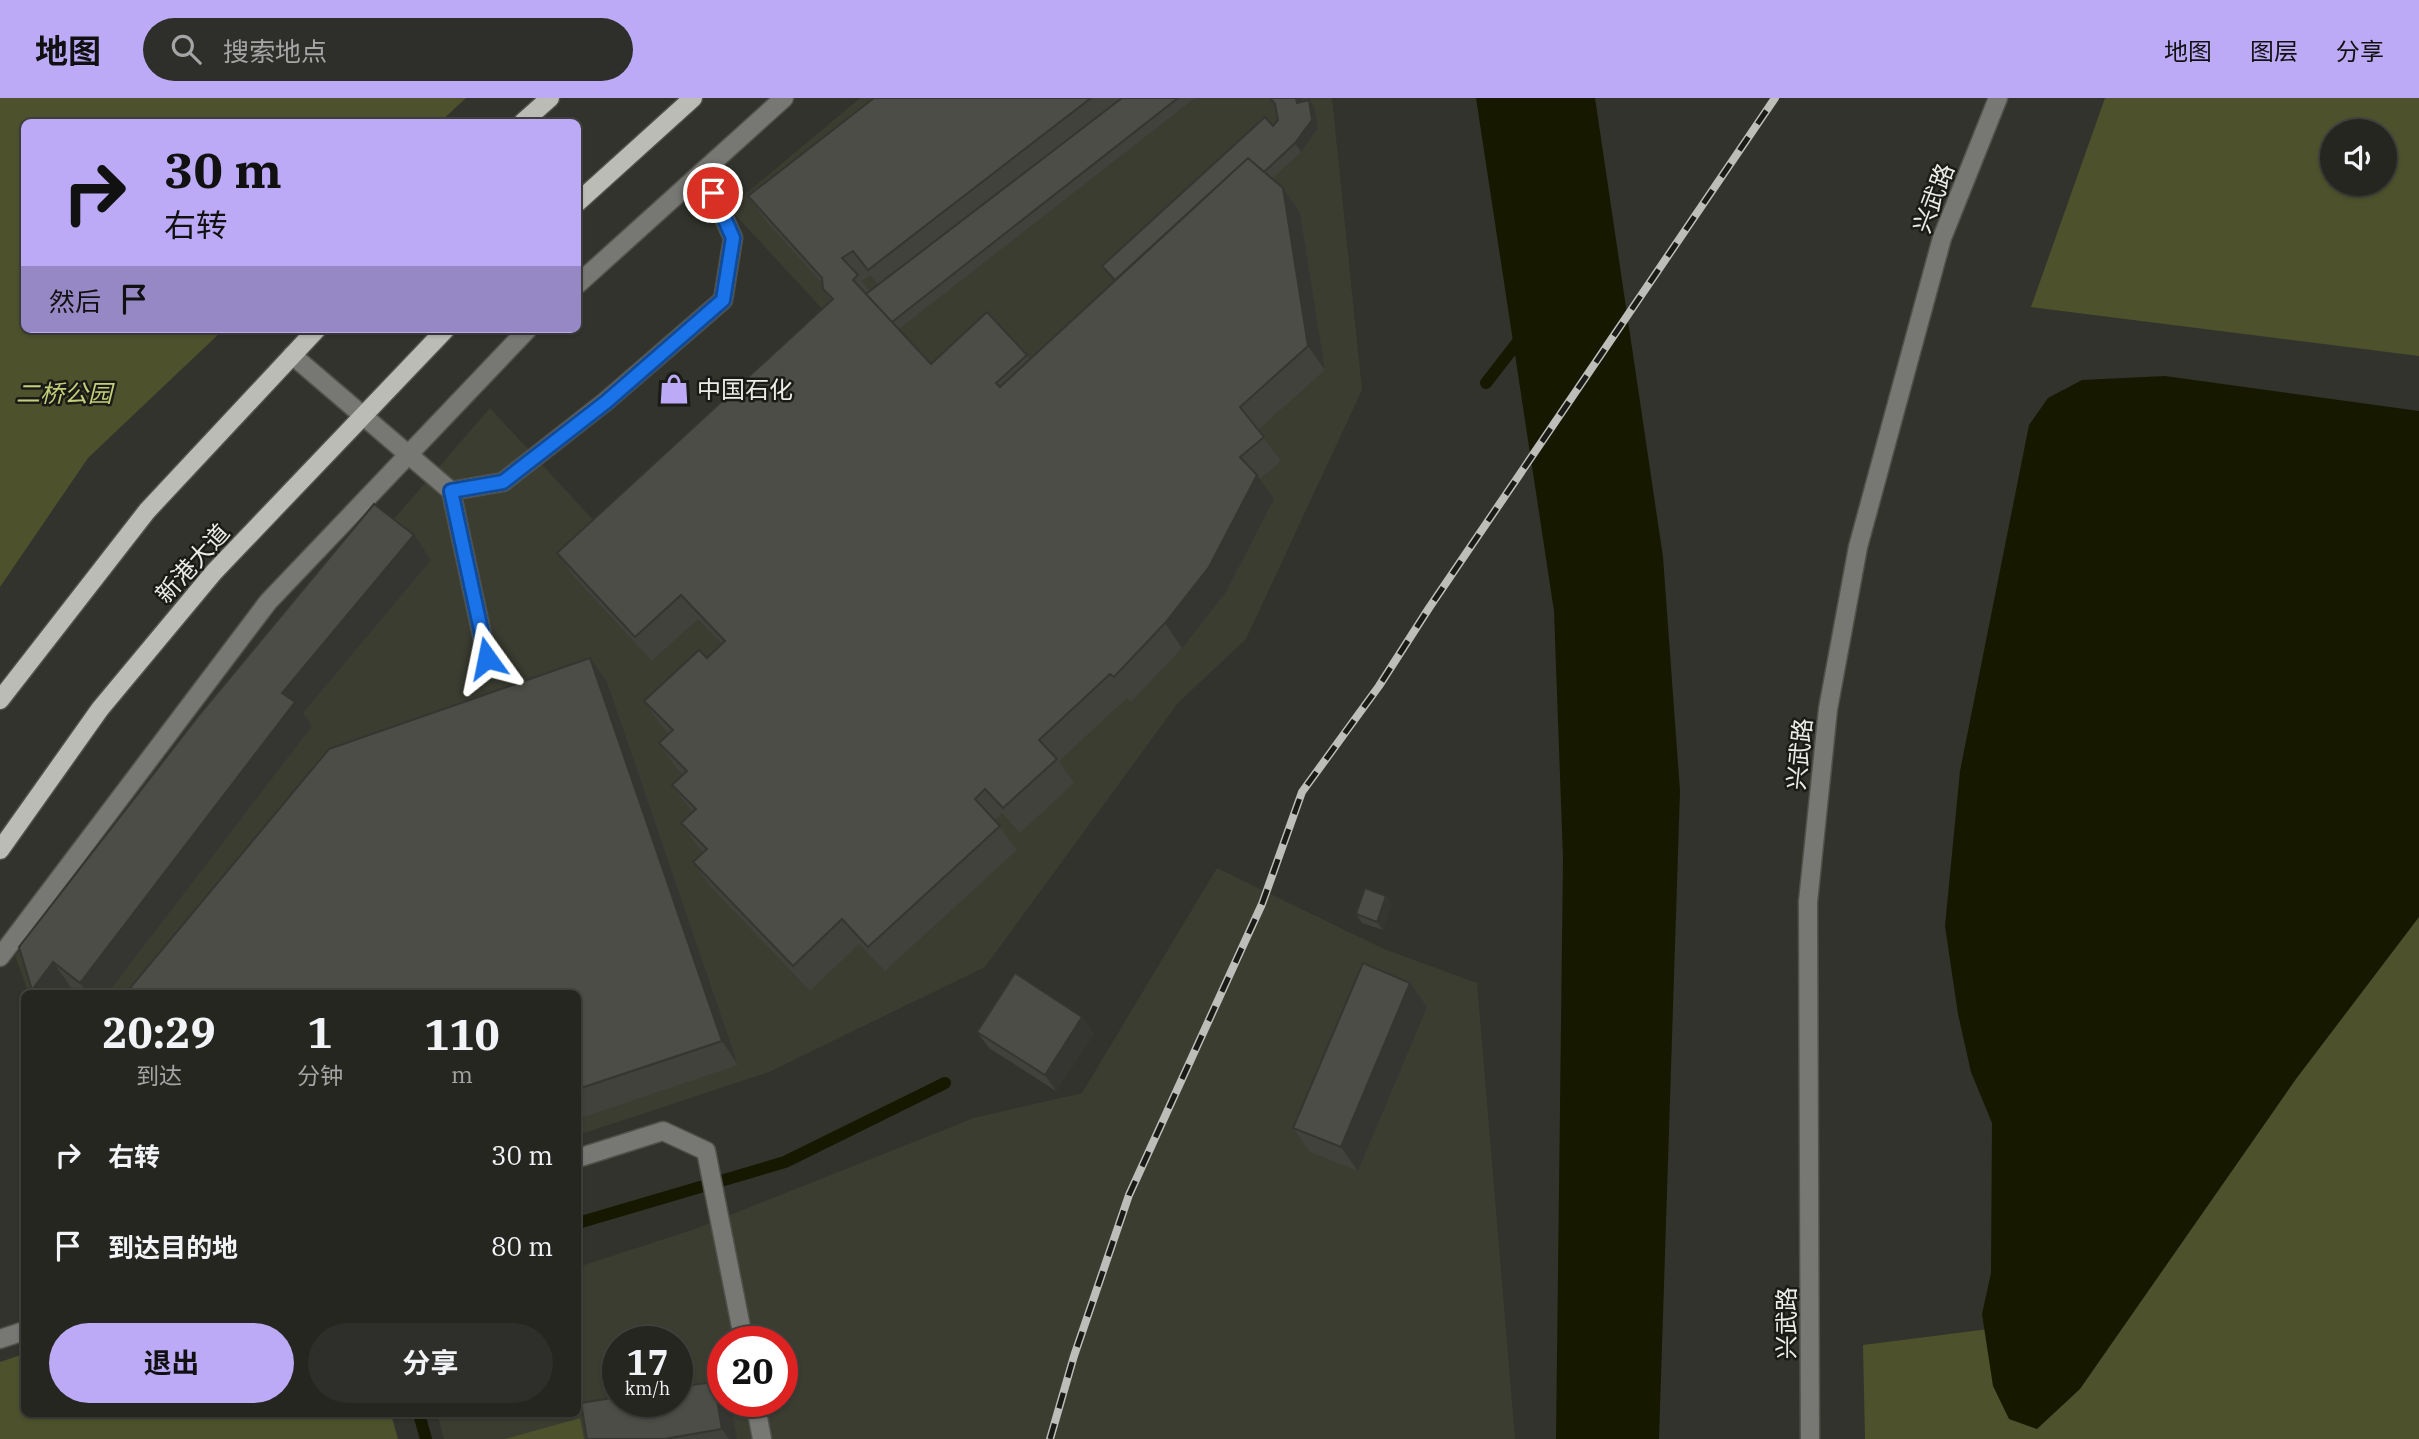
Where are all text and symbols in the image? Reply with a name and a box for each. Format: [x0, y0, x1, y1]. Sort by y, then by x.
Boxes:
search box [143, 18, 633, 81]
text: 地图 [35, 29, 101, 72]
icon: search [167, 30, 205, 68]
text: 搜索地点 [223, 34, 327, 68]
text: 地图 [2164, 35, 2212, 67]
text: 图层 [2250, 35, 2298, 67]
text: 分享 [2336, 35, 2384, 67]
map controls [2320, 119, 2397, 196]
button: sound [2320, 119, 2397, 196]
text: 30 m [164, 138, 282, 201]
icon: right [49, 147, 140, 238]
street label: 兴武路 [1905, 159, 1961, 237]
pin [683, 163, 743, 223]
icon: arrive [694, 174, 732, 212]
text: 右转 [164, 204, 228, 246]
icon: arrive [115, 280, 153, 318]
text: 然后 [49, 284, 101, 318]
shop icon: 中国石化 [657, 372, 691, 406]
place label: 中国石化 [697, 373, 793, 405]
park label: 二桥公园 [16, 377, 115, 409]
street label: 新港大道 [148, 517, 236, 609]
position arrow [450, 621, 524, 695]
street label: 兴武路 [1779, 717, 1819, 791]
text: 20:29 [102, 1005, 216, 1060]
text: 1 [307, 1005, 333, 1060]
text: 110 [424, 1007, 500, 1062]
text: m [451, 1059, 473, 1089]
text: 到达 [136, 1060, 182, 1090]
text: 分钟 [297, 1060, 343, 1090]
icon: right [49, 1136, 87, 1174]
text: 30 m [491, 1138, 553, 1172]
text: 右转 [108, 1139, 160, 1173]
icon: arrive [49, 1227, 87, 1265]
text: 80 m [491, 1229, 553, 1263]
text: 到达目的地 [108, 1230, 238, 1264]
street label: 兴武路 [1770, 1287, 1802, 1359]
button: 退出 [49, 1323, 294, 1403]
button: 分享 [308, 1323, 553, 1403]
speed limit sign: 20 [707, 1326, 798, 1417]
text: 17 [626, 1339, 669, 1385]
text: km/h [625, 1377, 670, 1400]

